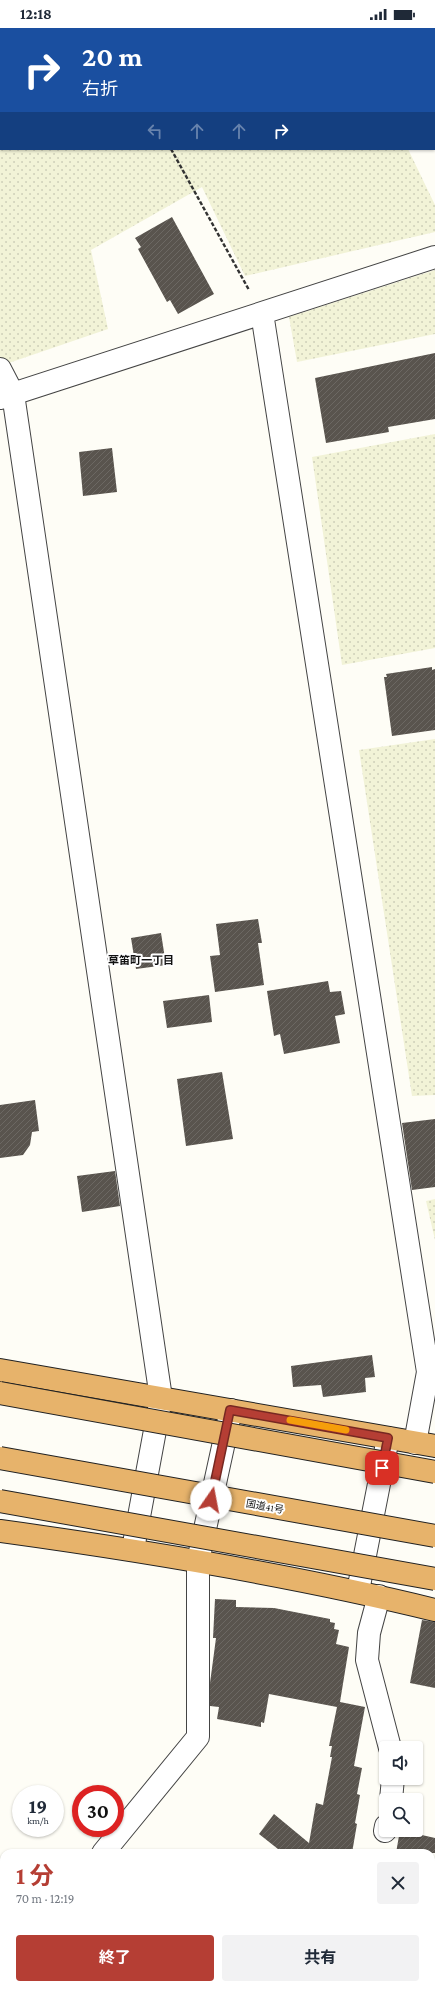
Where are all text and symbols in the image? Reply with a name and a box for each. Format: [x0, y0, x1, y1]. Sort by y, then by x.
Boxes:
text: 12:18 [20, 6, 52, 22]
text: 20 m [82, 41, 142, 72]
icon: right [16, 44, 68, 96]
text: 右折 [82, 79, 118, 99]
icon: left [144, 120, 166, 142]
icon: ahead [186, 120, 208, 142]
icon: ahead [228, 120, 250, 142]
icon: right [270, 120, 292, 142]
district label: 草笛町一丁目 [108, 954, 174, 966]
pin [365, 1451, 399, 1485]
icon: arrive [371, 1457, 393, 1479]
position arrow [190, 1479, 232, 1521]
street label: 国道41号 [245, 1498, 285, 1515]
map controls [379, 1741, 423, 1837]
button: sound [379, 1741, 423, 1785]
speed limit sign: 30 [72, 1785, 124, 1837]
button: search [379, 1793, 423, 1837]
text: 19 [29, 1795, 47, 1817]
text: km/h [27, 1815, 49, 1826]
text: 1 分 [16, 1862, 54, 1889]
button: close [377, 1862, 419, 1904]
text: 70 m · 12:19 [16, 1891, 74, 1906]
button: 終了 [16, 1935, 214, 1981]
button: 共有 [222, 1935, 419, 1981]

